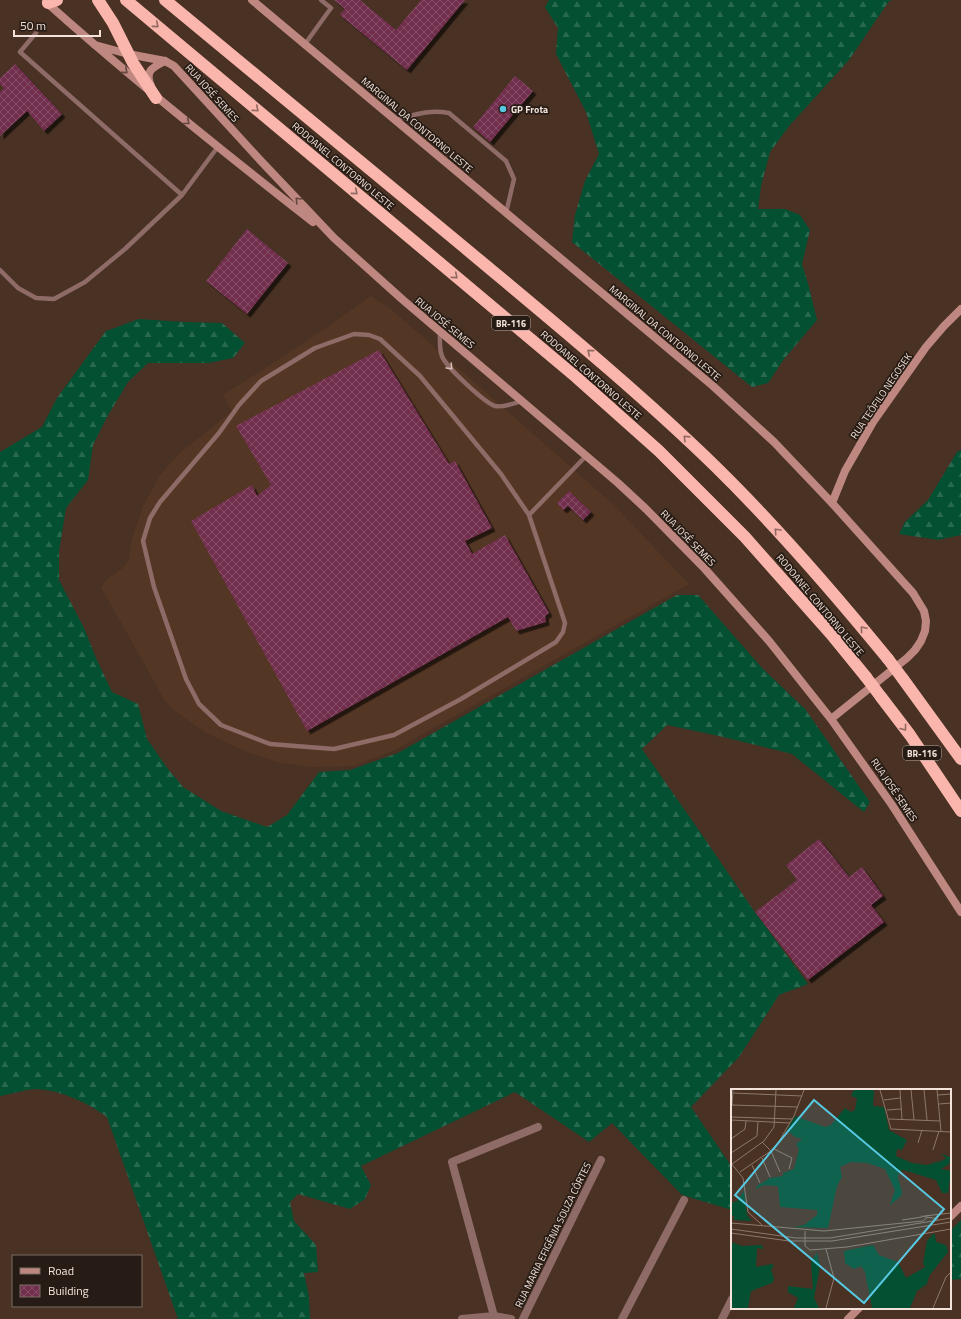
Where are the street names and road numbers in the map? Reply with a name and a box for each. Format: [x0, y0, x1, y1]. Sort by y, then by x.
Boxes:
street label: RUA JOSÉ SEMES [182, 61, 242, 125]
street label: MARGINAL DA CONTORNO LESTE [358, 74, 477, 177]
street label: RODOANEL CONTORNO LESTE [289, 119, 398, 214]
street label: MARGINAL DA CONTORNO LESTE [606, 282, 725, 385]
street label: RUA JOSÉ SEMES [412, 294, 478, 352]
road number: BR-116 [492, 316, 530, 330]
street label: RODOANEL CONTORNO LESTE [537, 327, 645, 423]
street label: RUA TEÓFILO NEGOSEK [847, 350, 916, 442]
street label: RUA JOSÉ SEMES [657, 506, 719, 570]
street label: RODOANEL CONTORNO LESTE [773, 551, 868, 660]
road number: BR-116 [903, 746, 941, 760]
street label: RUA JOSÉ SEMES [867, 755, 921, 825]
street label: RUA MARIA EFIGÊNIA SOUZA CÔRTES [511, 1160, 595, 1310]

